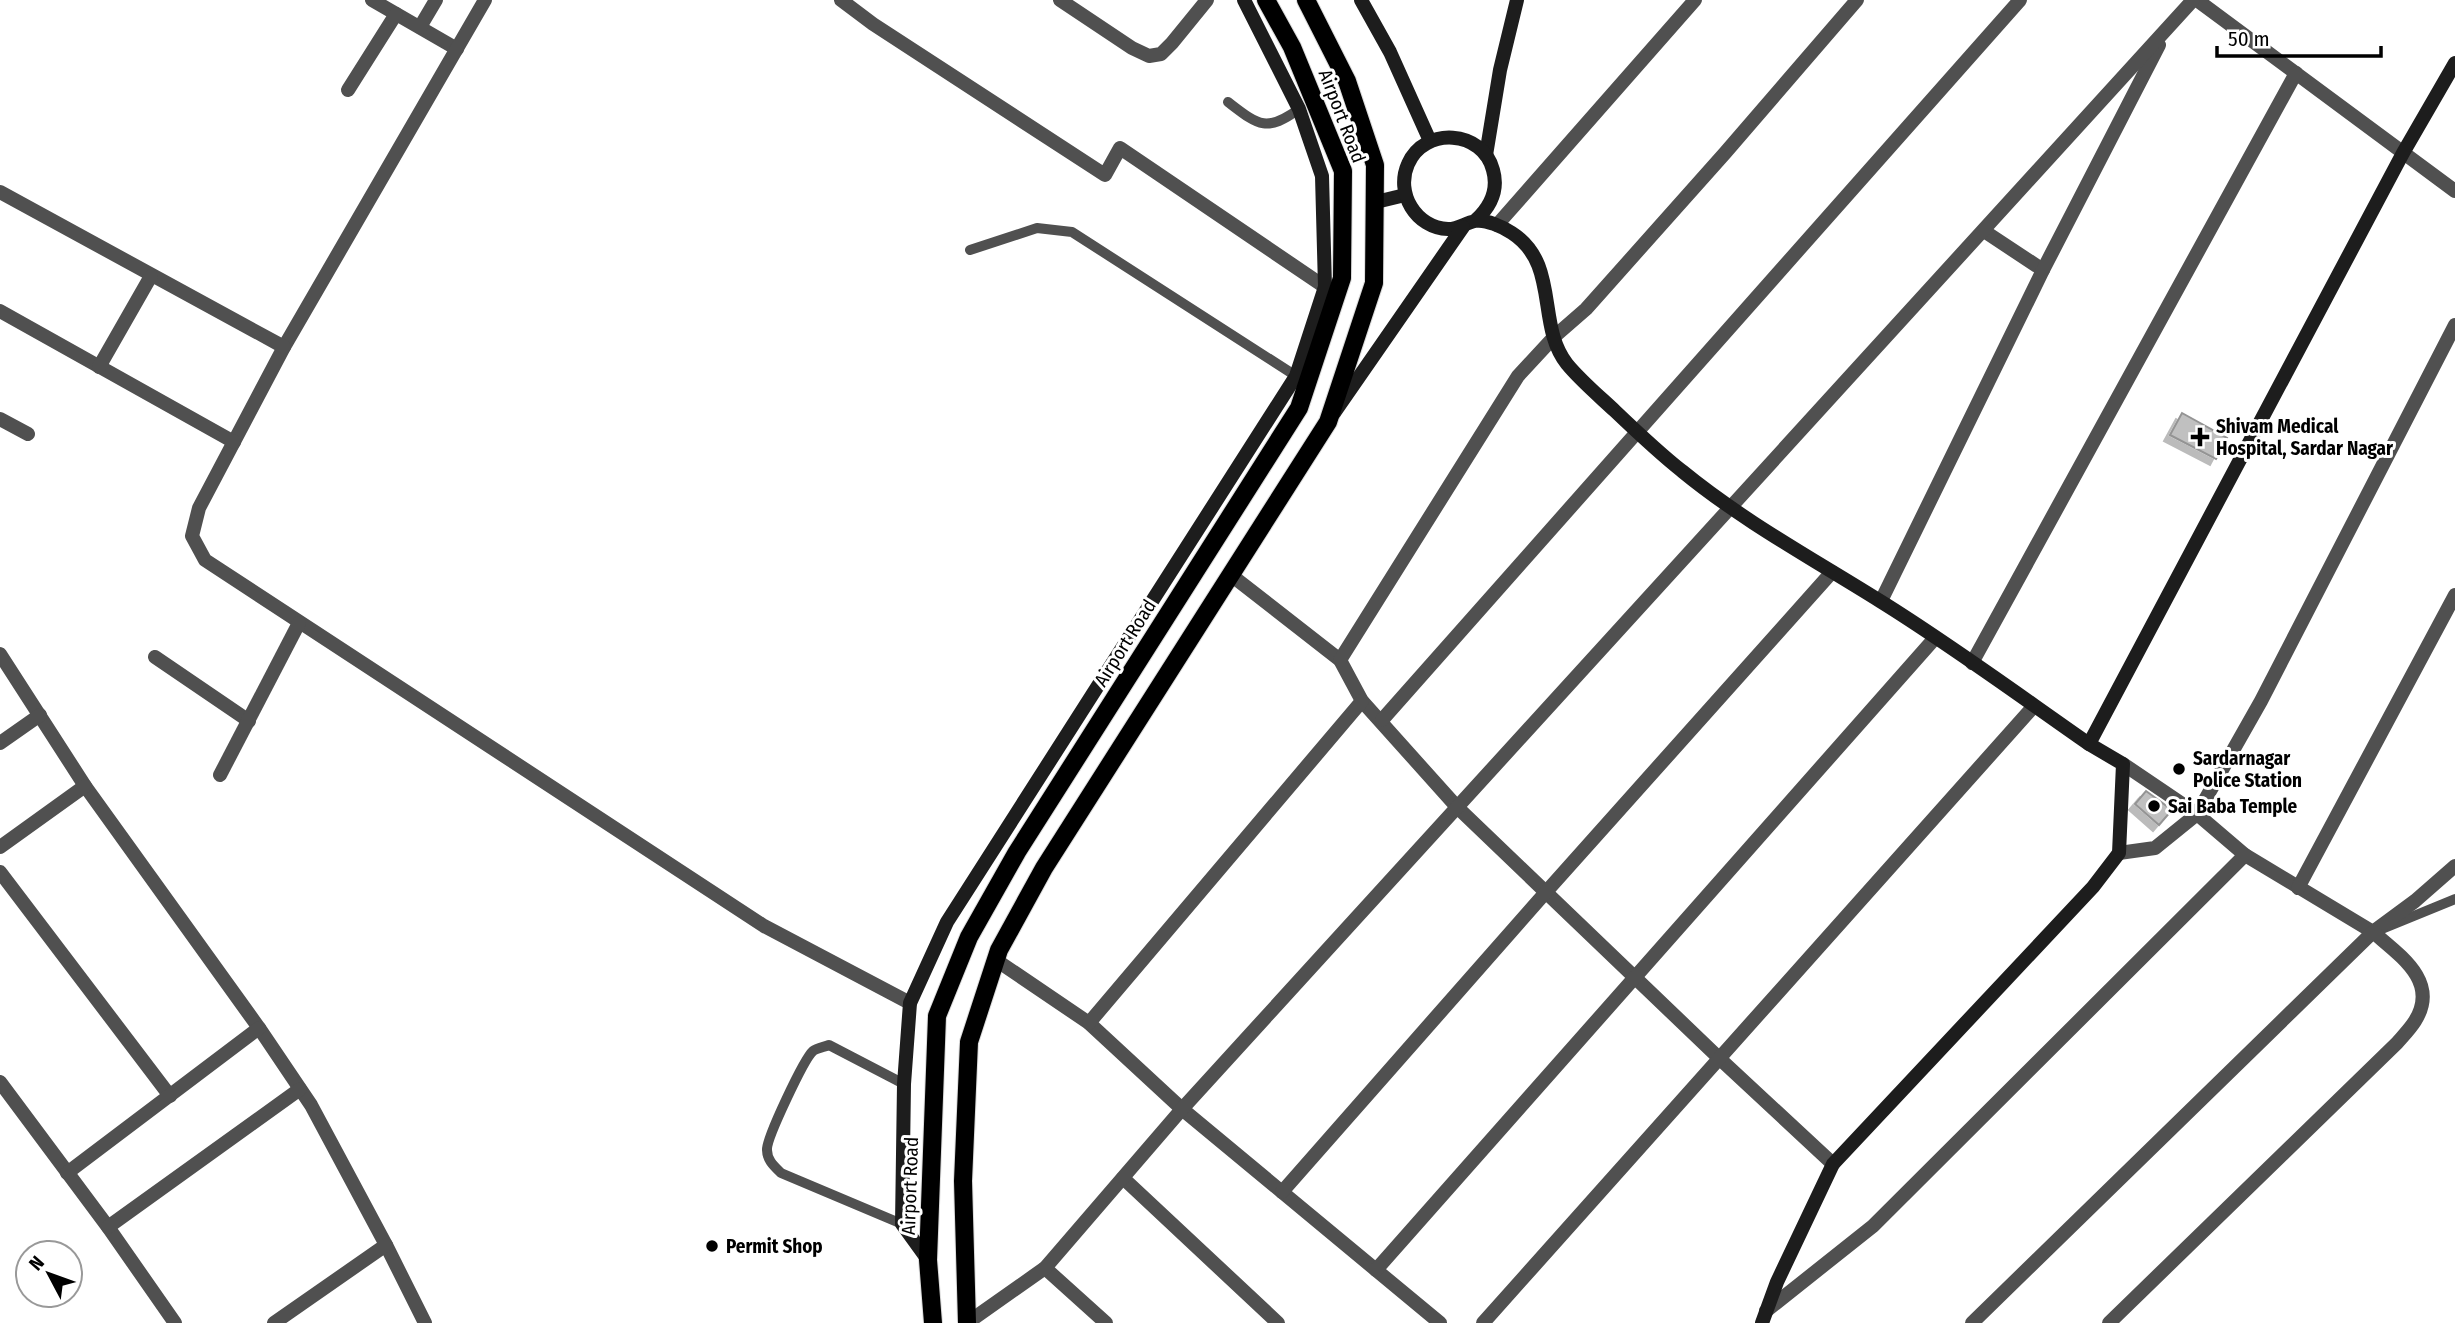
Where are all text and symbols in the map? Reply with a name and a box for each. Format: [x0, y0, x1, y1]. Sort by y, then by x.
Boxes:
scale bar [2217, 14, 2382, 58]
text: 50 m [2228, 26, 2270, 52]
street label: Airport Road [1314, 66, 1370, 166]
place label: Shivam Medical Hospital, Sardar Nagar [2216, 415, 2394, 460]
marker: Shivam Medical Hospital, Sardar Nagar [2190, 427, 2210, 447]
street label: Airport Road [1089, 595, 1161, 691]
place label: Sardarnagar Police Station [2193, 747, 2302, 792]
marker: Sardarnagar Police Station [2171, 761, 2187, 777]
place label: Sai Baba Temple [2168, 795, 2298, 818]
marker: Sai Baba Temple [2146, 798, 2162, 814]
street label: Airport Road [897, 1137, 923, 1235]
place label: Permit Shop [726, 1235, 823, 1258]
marker: Permit Shop [704, 1238, 720, 1254]
north arrow [14, 1239, 84, 1309]
text: N [24, 1251, 49, 1275]

